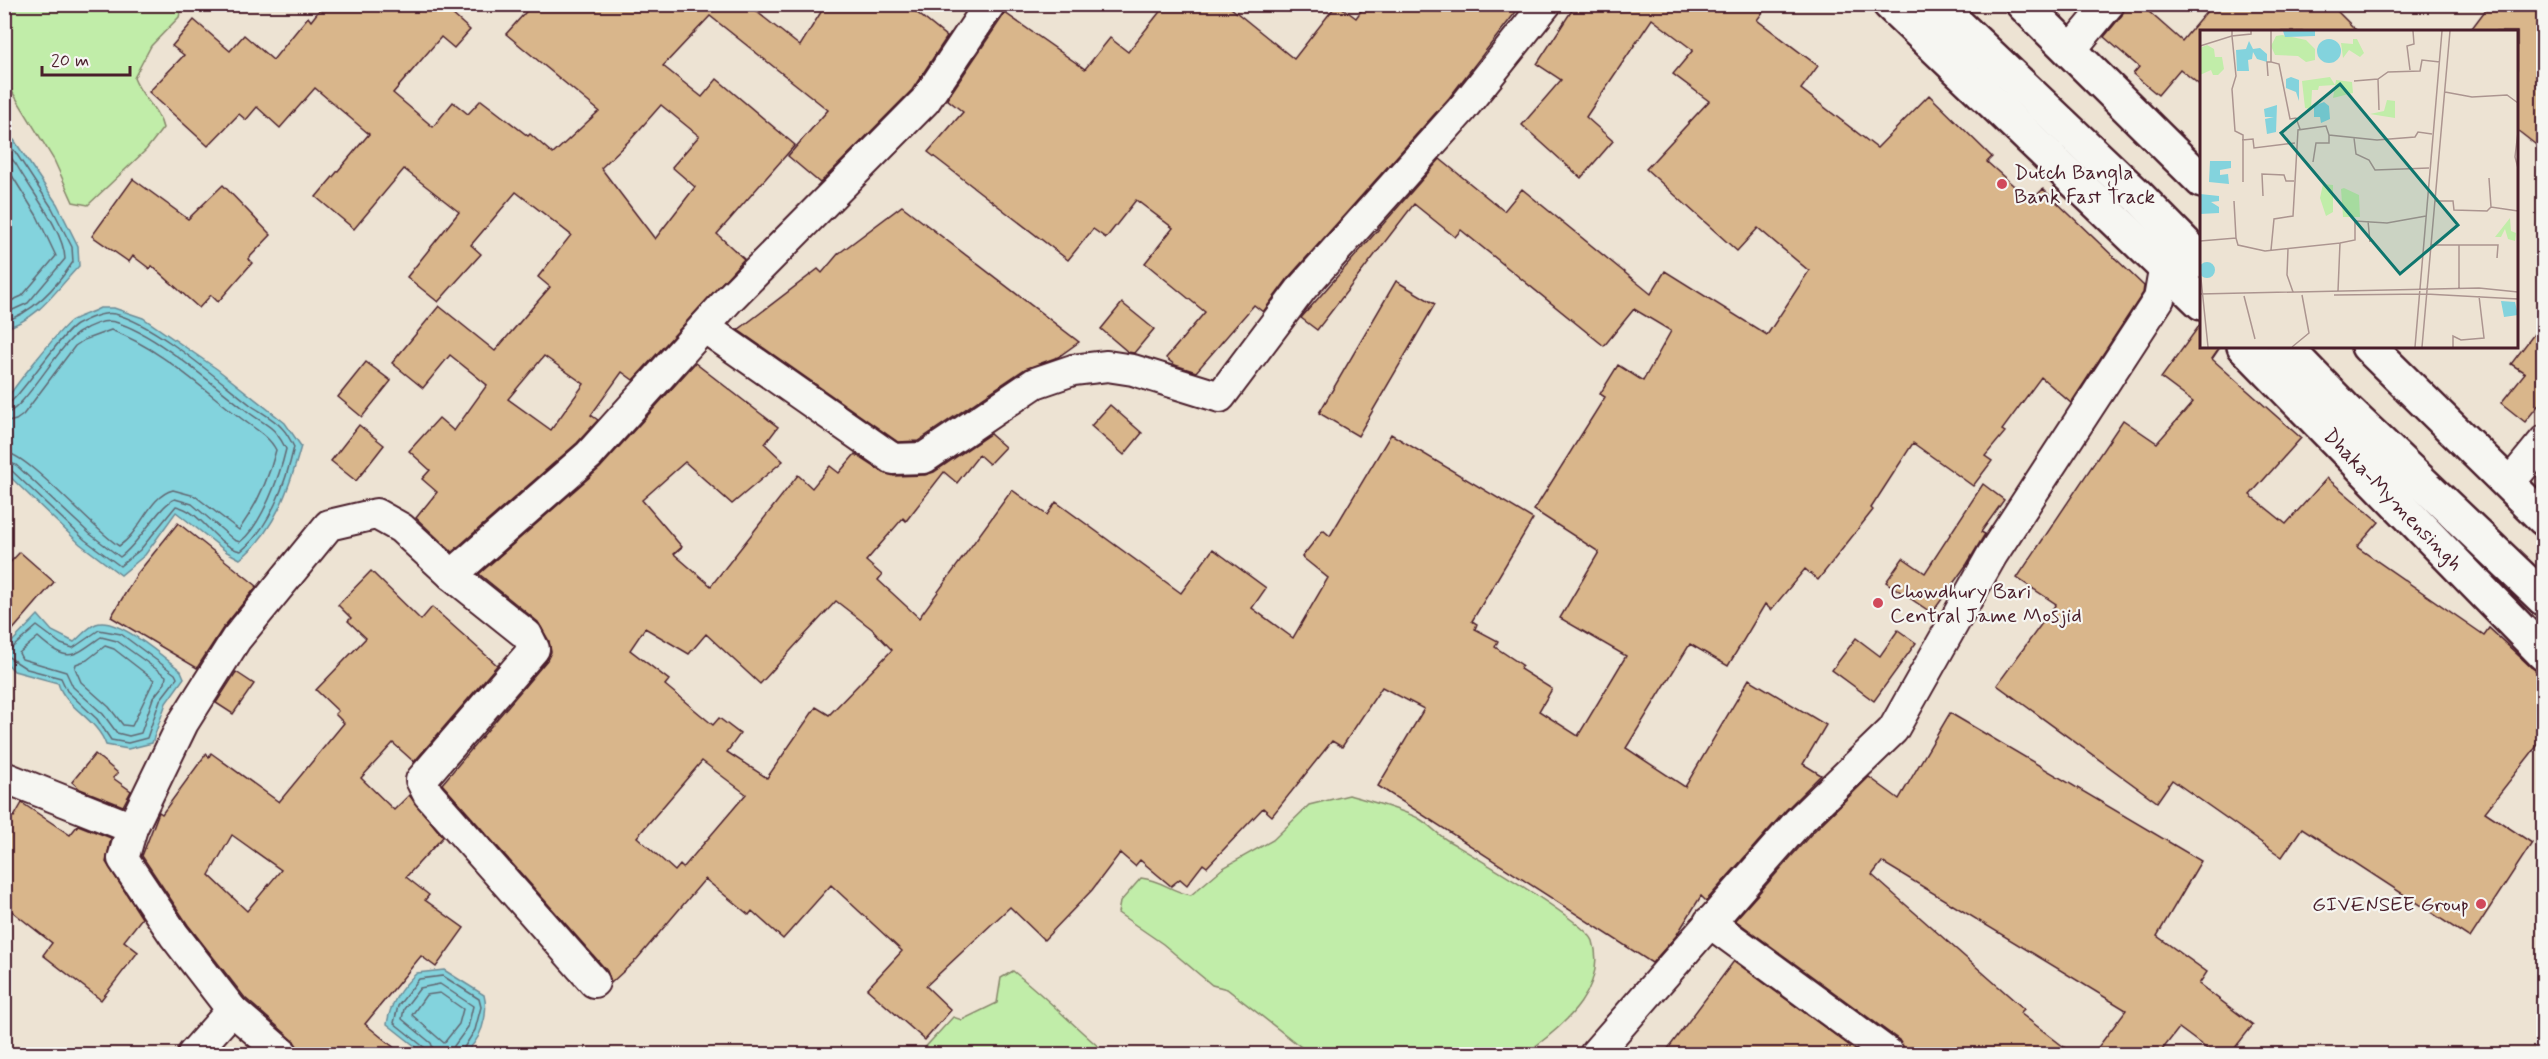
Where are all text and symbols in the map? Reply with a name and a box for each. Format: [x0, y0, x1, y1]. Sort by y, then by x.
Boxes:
inset map [2200, 30, 2518, 348]
scale bar [42, 39, 130, 77]
text: 20 m [51, 49, 89, 73]
place label: Dutch Bangla Bank Fast Track [2014, 159, 2155, 211]
marker: Dutch Bangla Bank Fast Track [1995, 177, 2009, 191]
street label: Dhaka-Mymensingh [2317, 422, 2469, 578]
place label: Chowdhury Bari Central Jame Mosjid [1890, 578, 2082, 630]
marker: Chowdhury Bari Central Jame Mosjid [1871, 596, 1885, 610]
place label: GIVENSEE Group [2312, 891, 2469, 919]
marker: GIVENSEE Group [2474, 897, 2488, 911]

